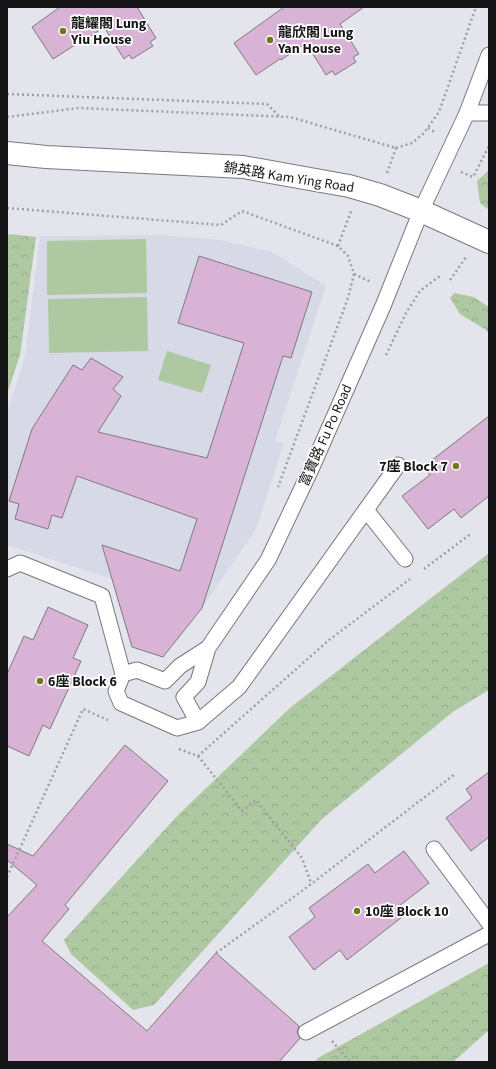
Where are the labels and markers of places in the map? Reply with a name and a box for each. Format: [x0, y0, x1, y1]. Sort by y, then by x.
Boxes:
place label: 龍耀閣 Lung Yiu House [70, 14, 147, 50]
place label: 龍欣閣 Lung Yan House [277, 23, 354, 59]
marker: 龍耀閣 Lung Yiu House [58, 26, 68, 36]
marker: 龍欣閣 Lung Yan House [265, 35, 275, 45]
place label: 7座 Block 7 [379, 457, 448, 477]
marker: 7座 Block 7 [451, 461, 461, 471]
place label: 6座 Block 6 [48, 672, 117, 692]
marker: 6座 Block 6 [35, 676, 45, 686]
place label: 10座 Block 10 [365, 902, 449, 922]
marker: 10座 Block 10 [352, 906, 362, 916]

